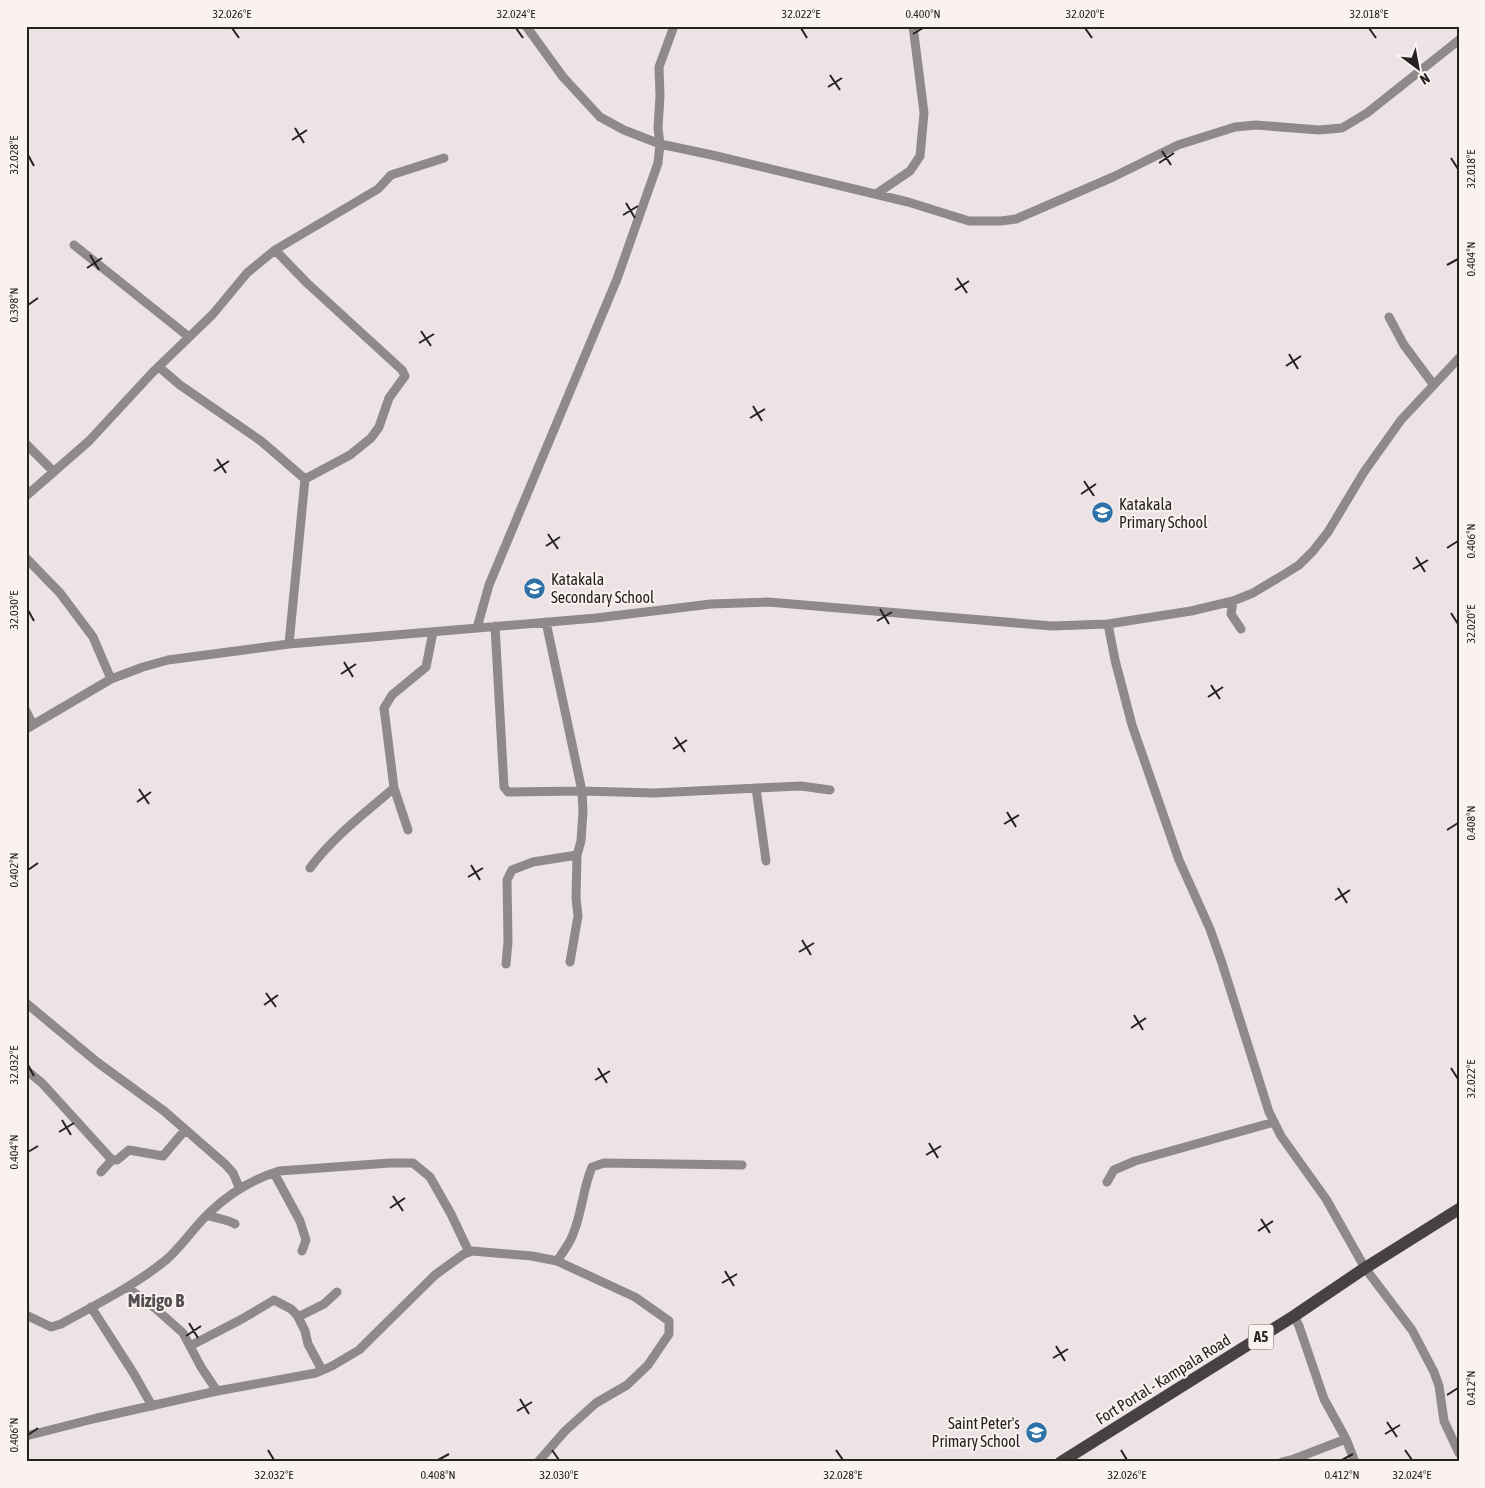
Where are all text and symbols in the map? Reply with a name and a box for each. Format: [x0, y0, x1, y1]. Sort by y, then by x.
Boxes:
text: 32.026°E [213, 7, 251, 21]
text: 32.024°E [497, 7, 535, 21]
text: 32.022°E [782, 7, 820, 21]
text: 0.400°N [905, 7, 941, 21]
text: 32.020°E [1066, 7, 1104, 21]
text: 32.018°E [1350, 7, 1388, 21]
north arrow [1392, 42, 1442, 92]
text: N [1417, 70, 1433, 88]
text: 32.028°E [7, 136, 21, 174]
text: 32.018°E [1464, 150, 1478, 188]
text: 0.404°N [1464, 241, 1478, 277]
text: 0.398°N [7, 287, 21, 323]
place label: Katakala Primary School [1119, 495, 1208, 532]
school or university icon: Katakala Primary School [1091, 501, 1115, 525]
text: 0.406°N [1464, 523, 1478, 559]
place label: Katakala Secondary School [551, 570, 655, 607]
school or university icon: Katakala Secondary School [523, 576, 547, 600]
text: 32.030°E [7, 591, 21, 629]
text: 32.020°E [1464, 605, 1478, 643]
text: 0.408°N [1464, 805, 1478, 841]
text: 0.402°N [7, 852, 21, 888]
text: 32.032°E [7, 1046, 21, 1084]
text: 32.022°E [1464, 1060, 1478, 1098]
text: 0.404°N [7, 1134, 21, 1170]
district label: Mizigo B [128, 1289, 184, 1311]
road number: A5 [1248, 1324, 1274, 1350]
street label: Fort Portal - Kampala Road [1092, 1330, 1234, 1429]
text: 0.412°N [1464, 1370, 1478, 1406]
place label: Saint Peter's Primary School [932, 1414, 1021, 1451]
text: 0.406°N [7, 1417, 21, 1453]
school or university icon: Saint Peter's Primary School [1024, 1420, 1048, 1444]
text: 32.032°E [255, 1468, 293, 1482]
text: 0.408°N [420, 1468, 456, 1482]
text: 32.030°E [540, 1468, 578, 1482]
text: 32.028°E [824, 1468, 862, 1482]
text: 32.026°E [1108, 1468, 1146, 1482]
text: 0.412°N [1324, 1468, 1360, 1482]
text: 32.024°E [1393, 1468, 1431, 1482]

